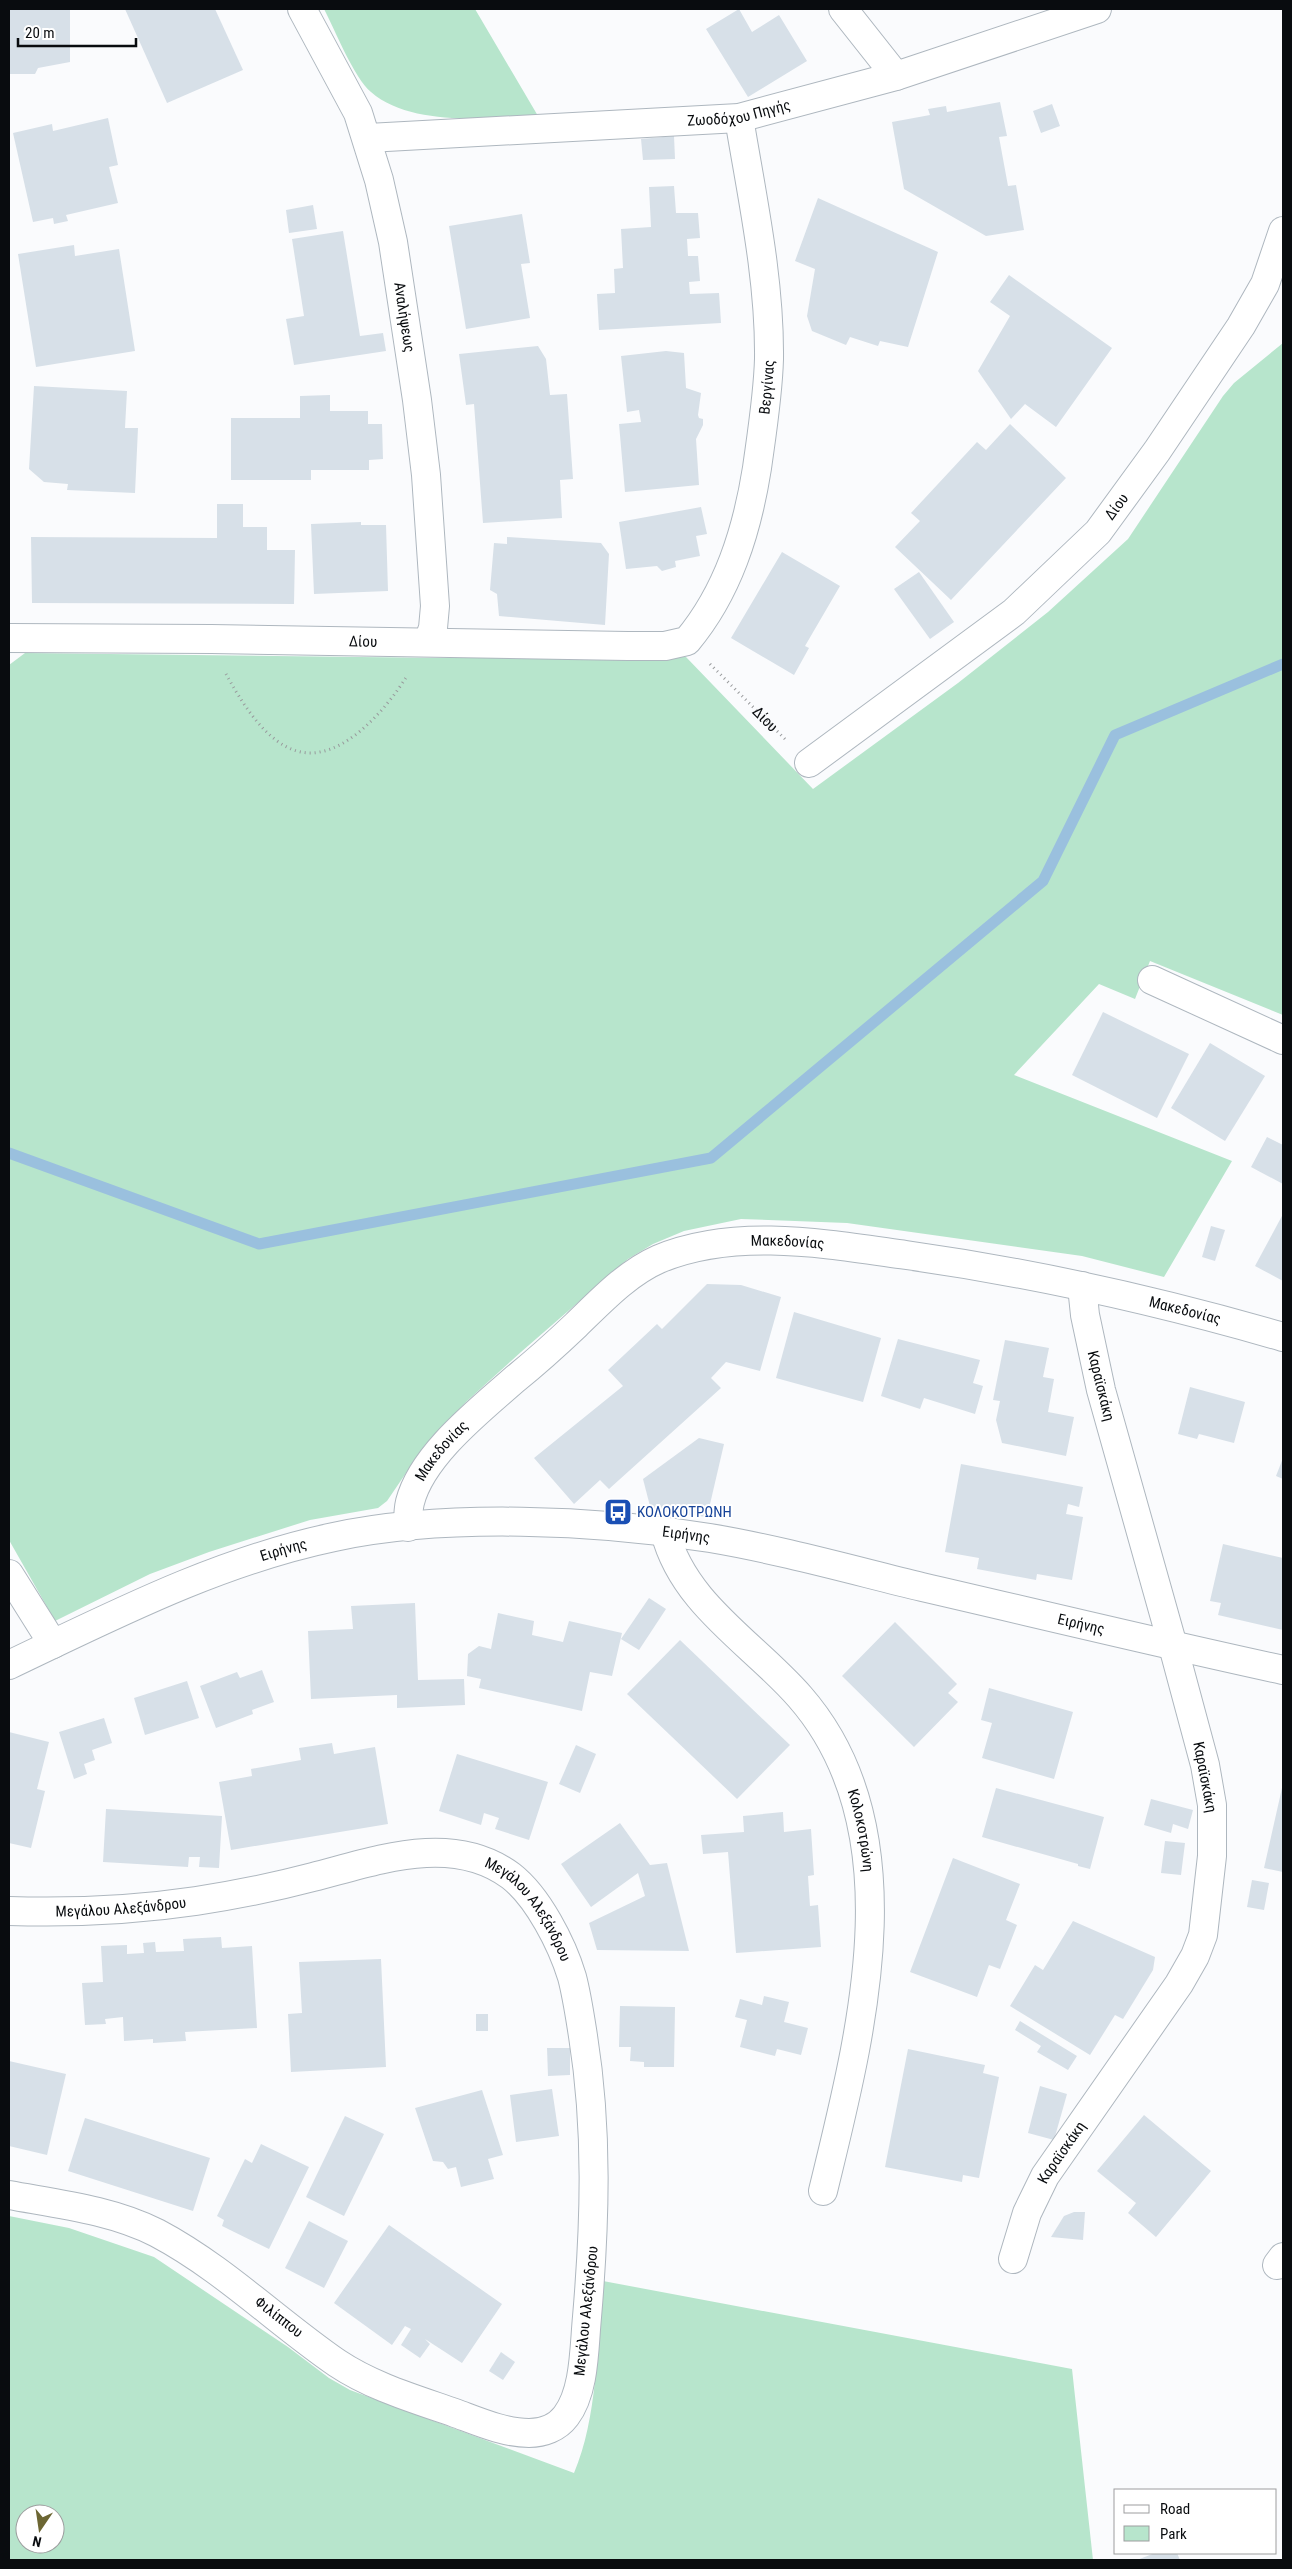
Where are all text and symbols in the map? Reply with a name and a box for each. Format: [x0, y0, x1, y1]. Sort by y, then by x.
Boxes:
scale bar [18, 15, 135, 47]
text: 20 m [25, 24, 55, 42]
street label: Ζωοδόχου Πηγής [687, 96, 792, 130]
street label: Αναλήψεως [390, 281, 419, 354]
street label: Βεργίνας [755, 360, 778, 415]
street label: Δίου [1101, 490, 1132, 523]
street label: Δίου [349, 632, 377, 651]
street label: Δίου [749, 703, 782, 736]
street label: Μακεδονίας [751, 1231, 825, 1253]
street label: Μακεδονίας [1147, 1293, 1223, 1328]
street label: Καραϊσκάκη [1084, 1349, 1118, 1423]
street label: Μακεδονίας [411, 1417, 472, 1484]
bus stop icon: ΚΟΛΟΚΟΤΡΩΝΗ [603, 1497, 633, 1527]
place label: ΚΟΛΟΚΟΤΡΩΝΗ [637, 1503, 732, 1521]
street label: Ειρήνης [661, 1522, 711, 1547]
street label: Ειρήνης [258, 1535, 309, 1565]
street label: Ειρήνης [1056, 1610, 1106, 1638]
street label: Καραϊσκάκη [1189, 1740, 1221, 1814]
street label: Κολοκοτρώνη [844, 1787, 877, 1873]
street label: Μεγάλου Αλεξάνδρου [482, 1853, 575, 1964]
street label: Μεγάλου Αλεξάνδρου [55, 1893, 187, 1921]
street label: Καραϊσκάκη [1034, 2118, 1089, 2186]
street label: Μεγάλου Αλεξάνδρου [570, 2245, 602, 2377]
street label: Φιλίππου [251, 2293, 307, 2341]
legend [1114, 2489, 1277, 2554]
text: Road [1160, 2500, 1190, 2518]
north arrow [15, 2504, 65, 2554]
text: Park [1160, 2525, 1187, 2543]
text: N [31, 2533, 43, 2550]

